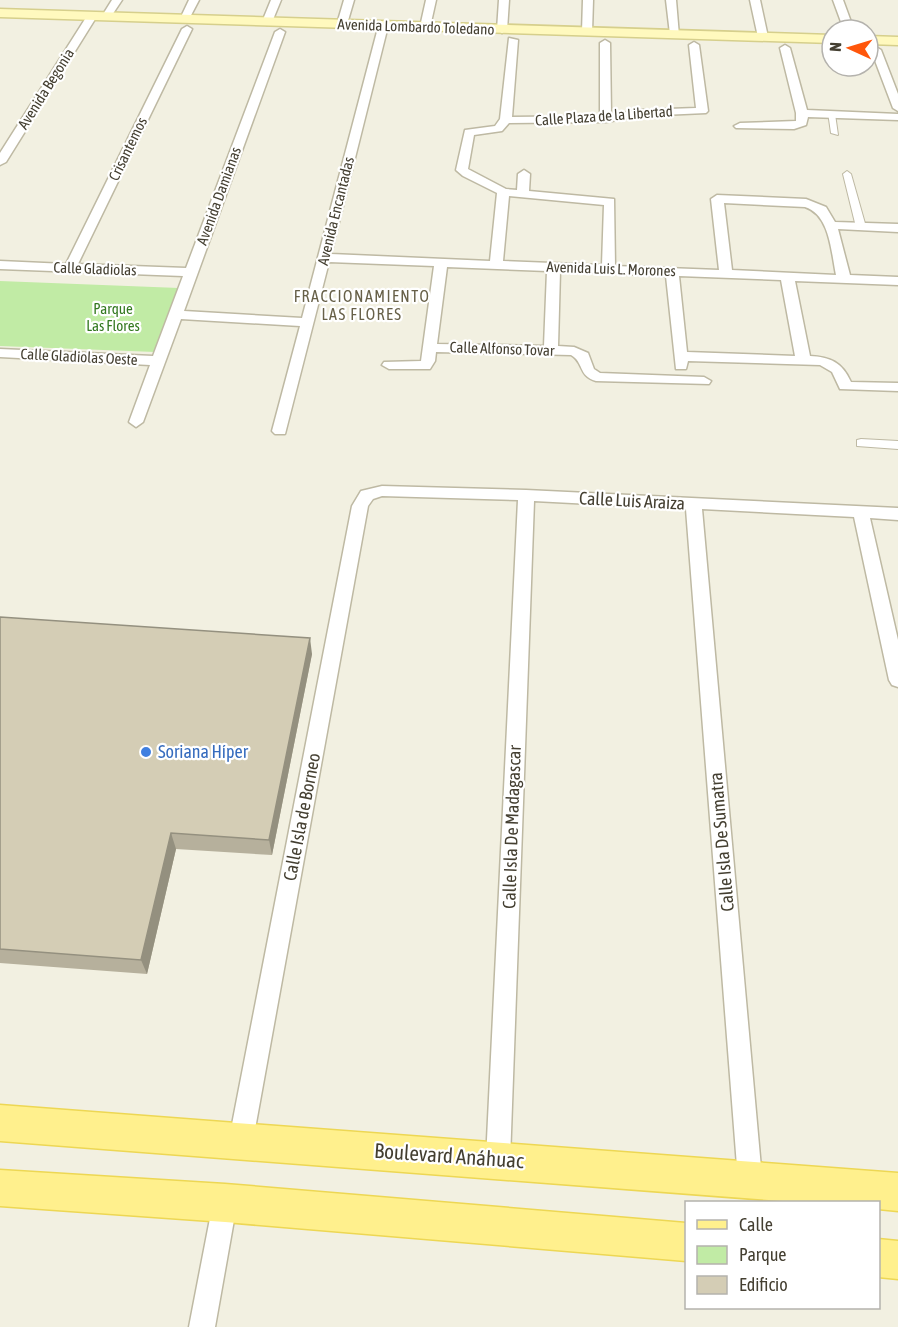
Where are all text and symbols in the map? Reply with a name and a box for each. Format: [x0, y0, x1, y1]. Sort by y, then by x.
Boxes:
street label: Avenida Lombardo Toledano [337, 15, 495, 38]
north arrow [820, 18, 880, 78]
text: N [826, 42, 844, 52]
street label: Avenida Begonia [14, 45, 77, 132]
street label: Calle Plaza de la Libertad [535, 102, 673, 129]
street label: Crisantemos [105, 114, 150, 183]
street label: Avenida Damianas [193, 144, 244, 247]
street label: Avenida Encantadas [314, 155, 357, 267]
street label: Avenida Luis L. Morones [546, 258, 676, 279]
street label: Calle Gladiolas [53, 259, 137, 278]
district label: FRACCIONAMIENTO LAS FLORES [294, 287, 430, 323]
park label: Parque Las Flores [86, 300, 140, 334]
street label: Calle Alfonso Tovar [449, 338, 555, 359]
street label: Calle Gladiolas Oeste [20, 345, 138, 368]
street label: Calle Luis Araiza [578, 487, 686, 514]
place label: Soriana Híper [158, 741, 249, 762]
street label: Calle Isla De Madagascar [498, 744, 525, 909]
marker: Soriana Híper [139, 745, 153, 759]
street label: Calle Isla de Borneo [279, 751, 324, 883]
street label: Calle Isla De Sumatra [705, 771, 738, 913]
street label: Boulevard Anáhuac [373, 1138, 525, 1172]
legend [685, 1201, 880, 1309]
text: Calle [739, 1214, 773, 1235]
text: Parque [739, 1244, 787, 1265]
text: Edificio [739, 1274, 788, 1295]

